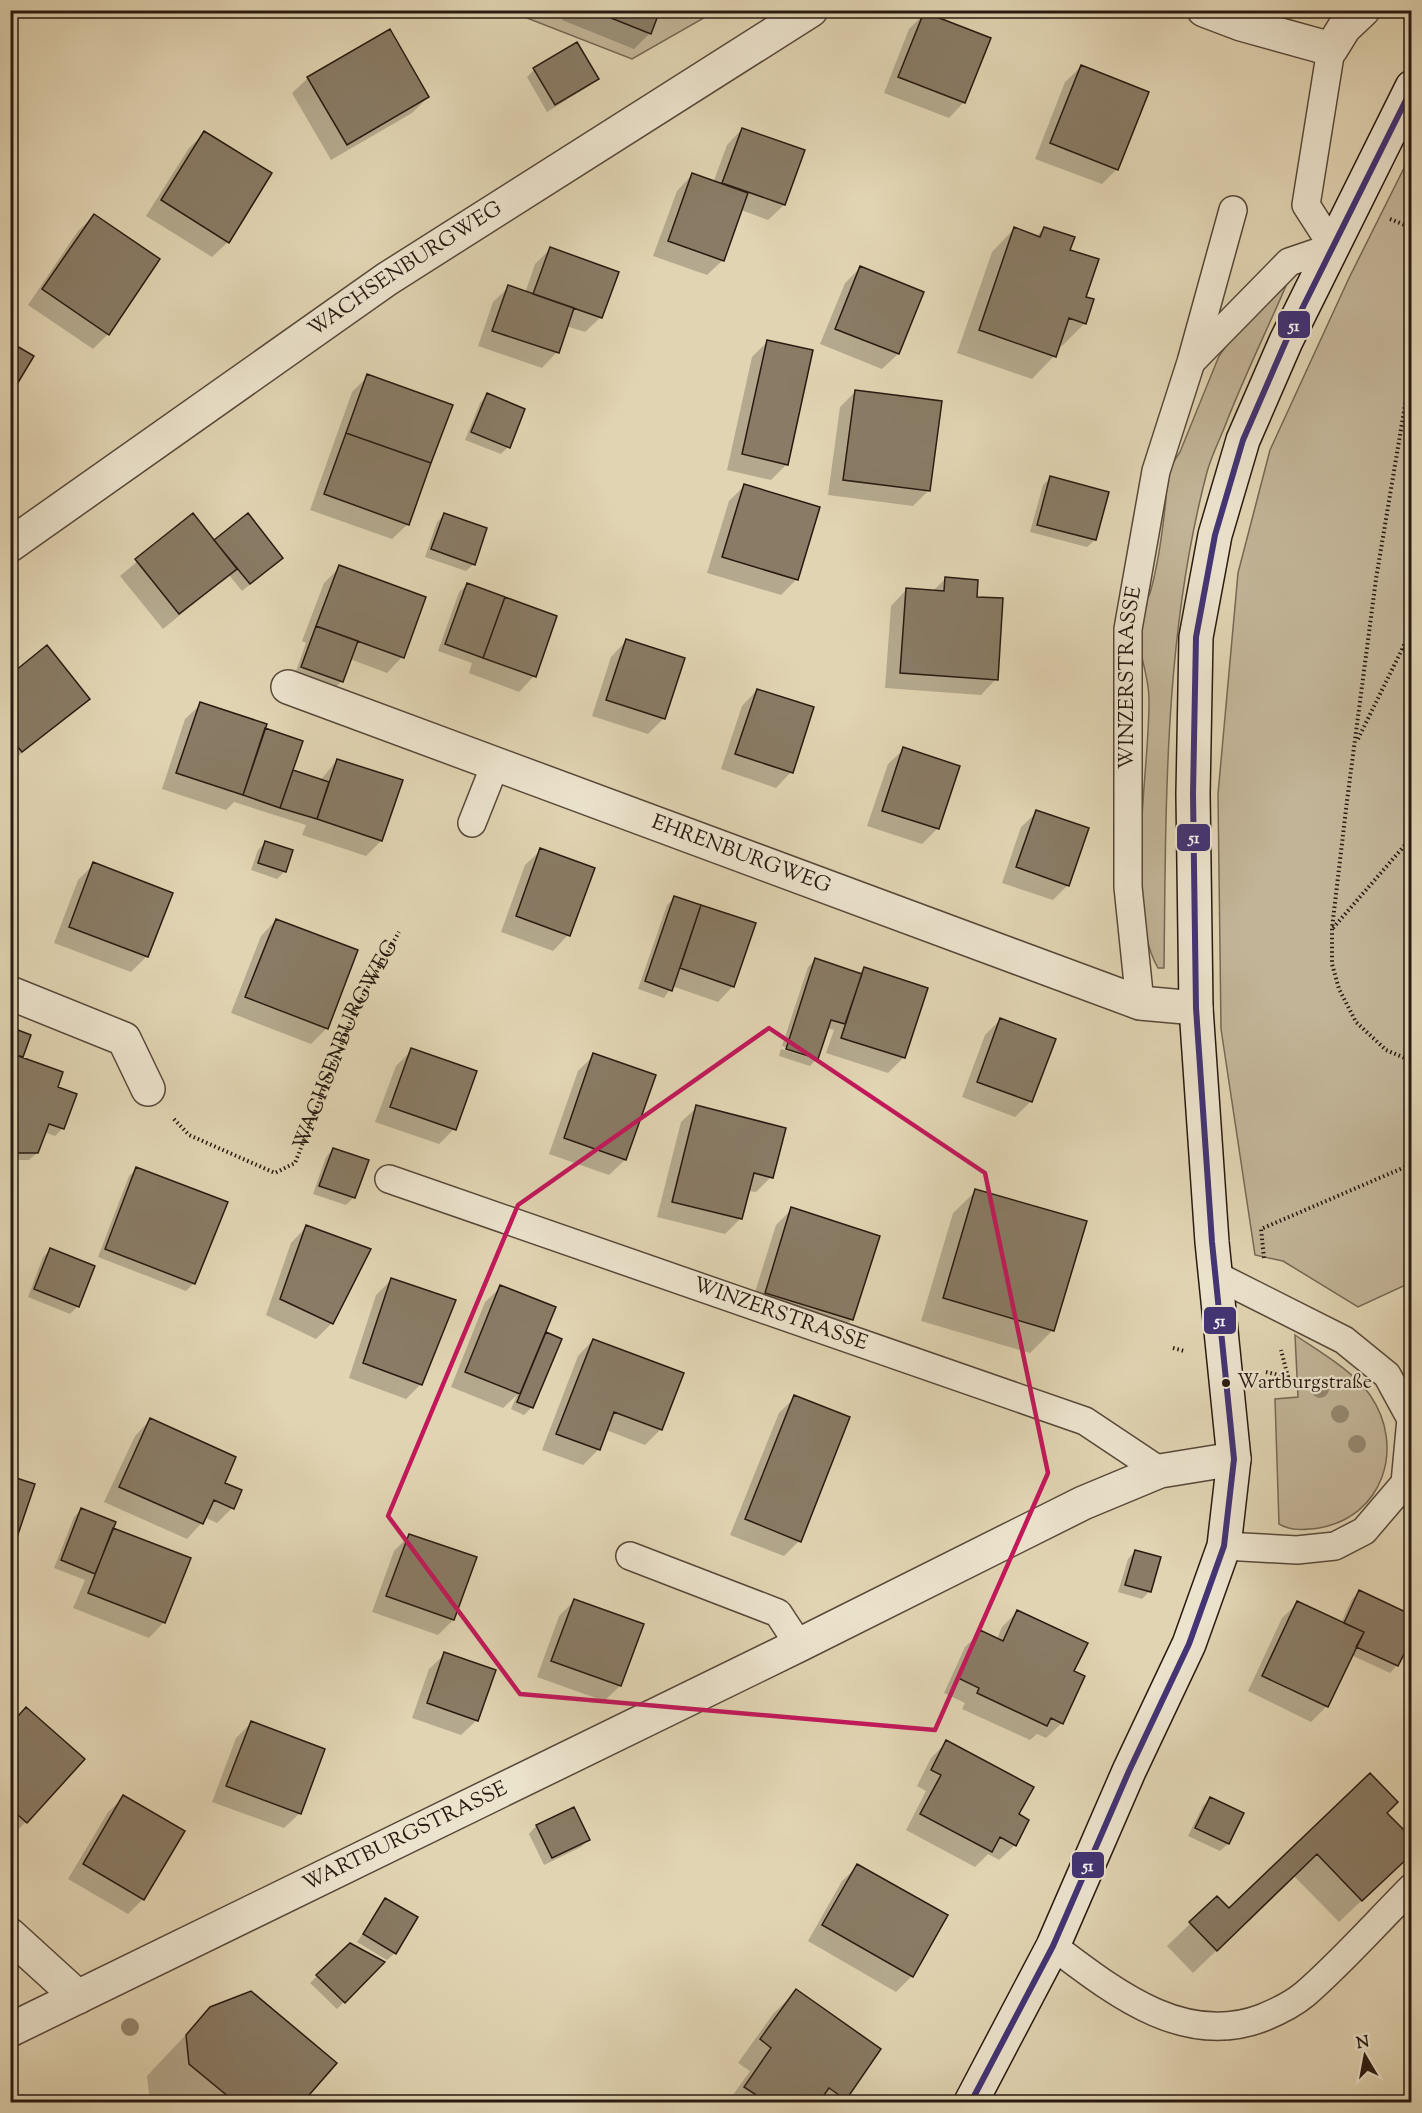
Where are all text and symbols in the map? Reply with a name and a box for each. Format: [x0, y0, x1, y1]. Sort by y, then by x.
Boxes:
street label: WACHSENBURGWEG [302, 194, 508, 345]
line badge: 51 [1277, 310, 1311, 339]
text: 51 [1287, 316, 1300, 339]
street label: WINZERSTRASSE [1113, 584, 1150, 769]
street label: EHRENBURGWEG [647, 808, 835, 902]
line badge: 51 [1176, 823, 1211, 852]
text: 51 [1187, 828, 1200, 851]
street label: WACHSENBURGWEG [287, 935, 406, 1154]
street label: WINZERSTRASSE [689, 1271, 872, 1359]
line badge: 51 [1203, 1306, 1237, 1335]
text: 51 [1213, 1311, 1226, 1334]
place label: Wartburgstraße [1237, 1369, 1372, 1398]
marker: Wartburgstraße [1220, 1377, 1232, 1389]
street label: WARTBURGSTRASSE [298, 1774, 513, 1900]
line badge: 51 [1071, 1851, 1105, 1879]
text: 51 [1081, 1856, 1094, 1879]
north arrow [1335, 2026, 1395, 2086]
text: N [1355, 2031, 1371, 2056]

